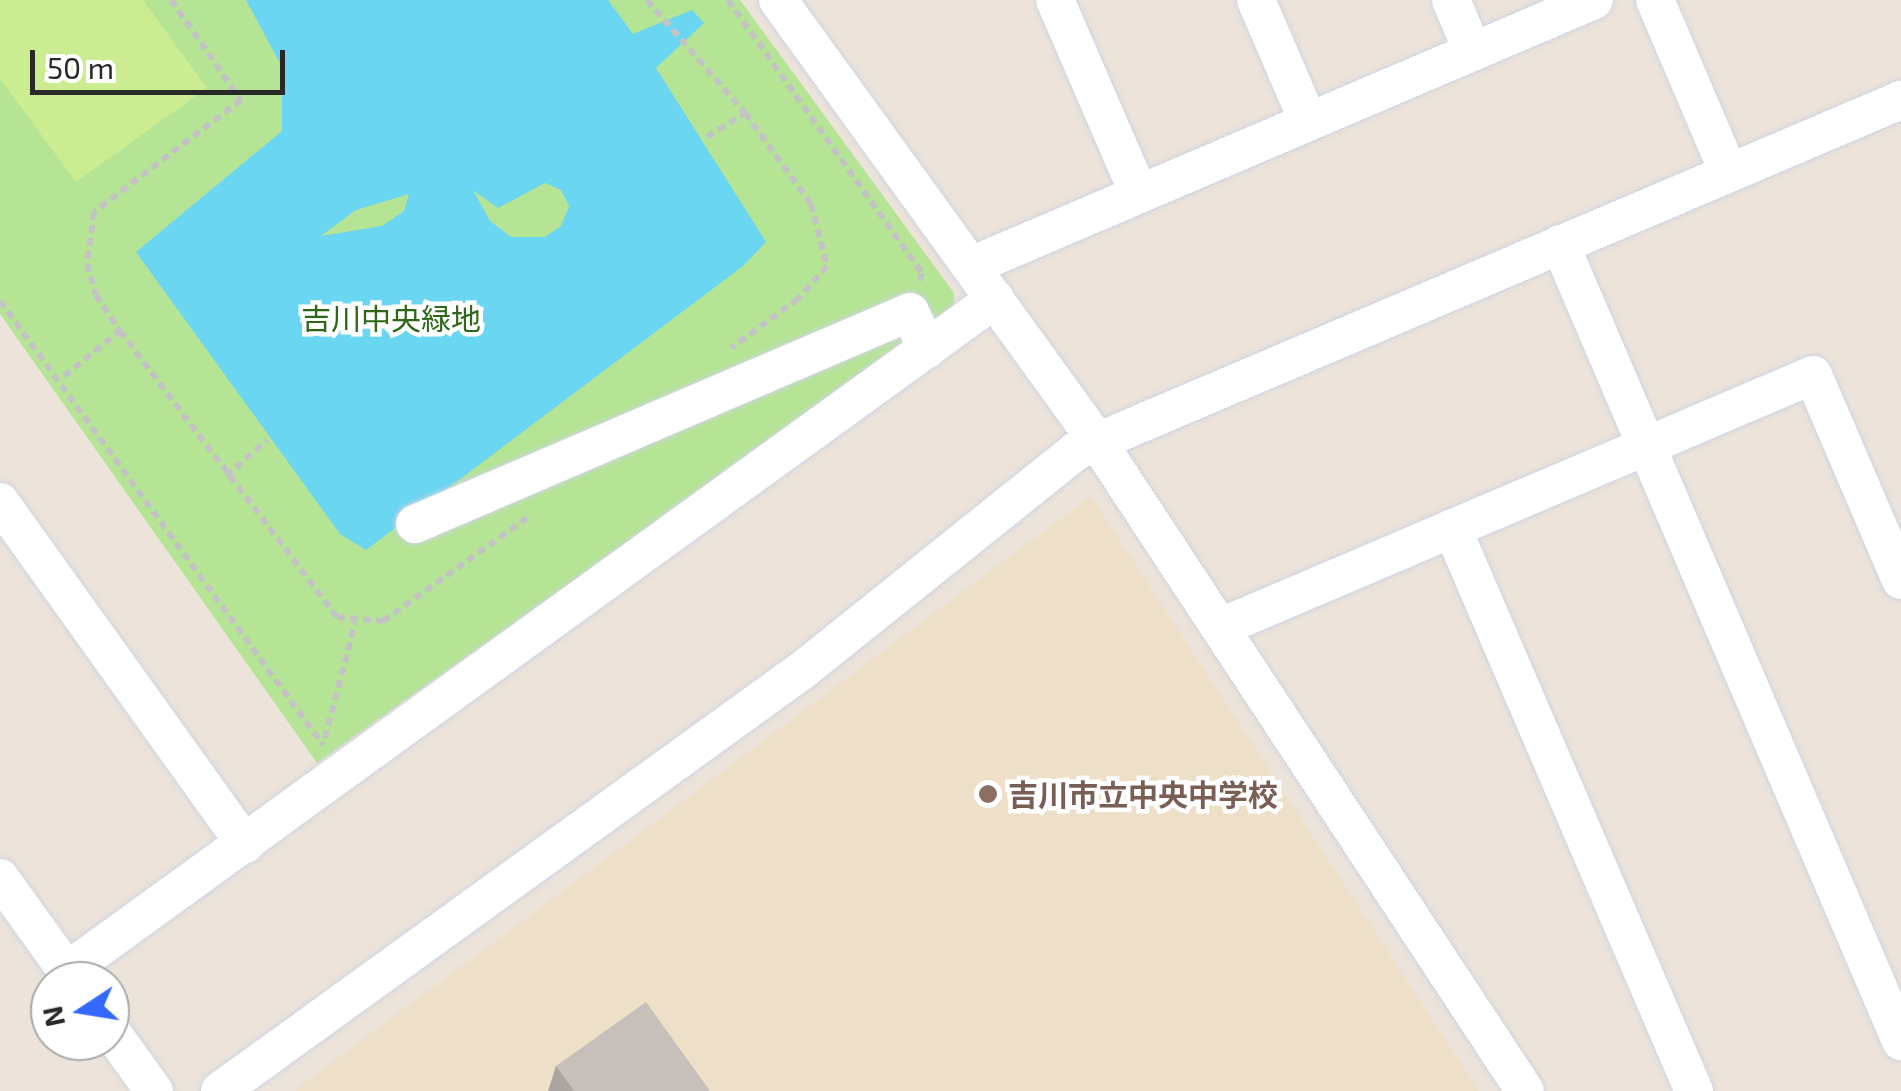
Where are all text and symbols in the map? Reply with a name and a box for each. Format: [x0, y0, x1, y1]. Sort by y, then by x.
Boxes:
scale bar [35, 30, 290, 92]
text: 50 m [47, 49, 114, 85]
park label: 吉川中央緑地 [301, 300, 481, 336]
place label: 吉川市立中央中学校 [1008, 776, 1278, 812]
marker: 吉川市立中央中学校 [977, 783, 999, 805]
north arrow [30, 961, 130, 1061]
text: N [34, 1003, 71, 1030]

